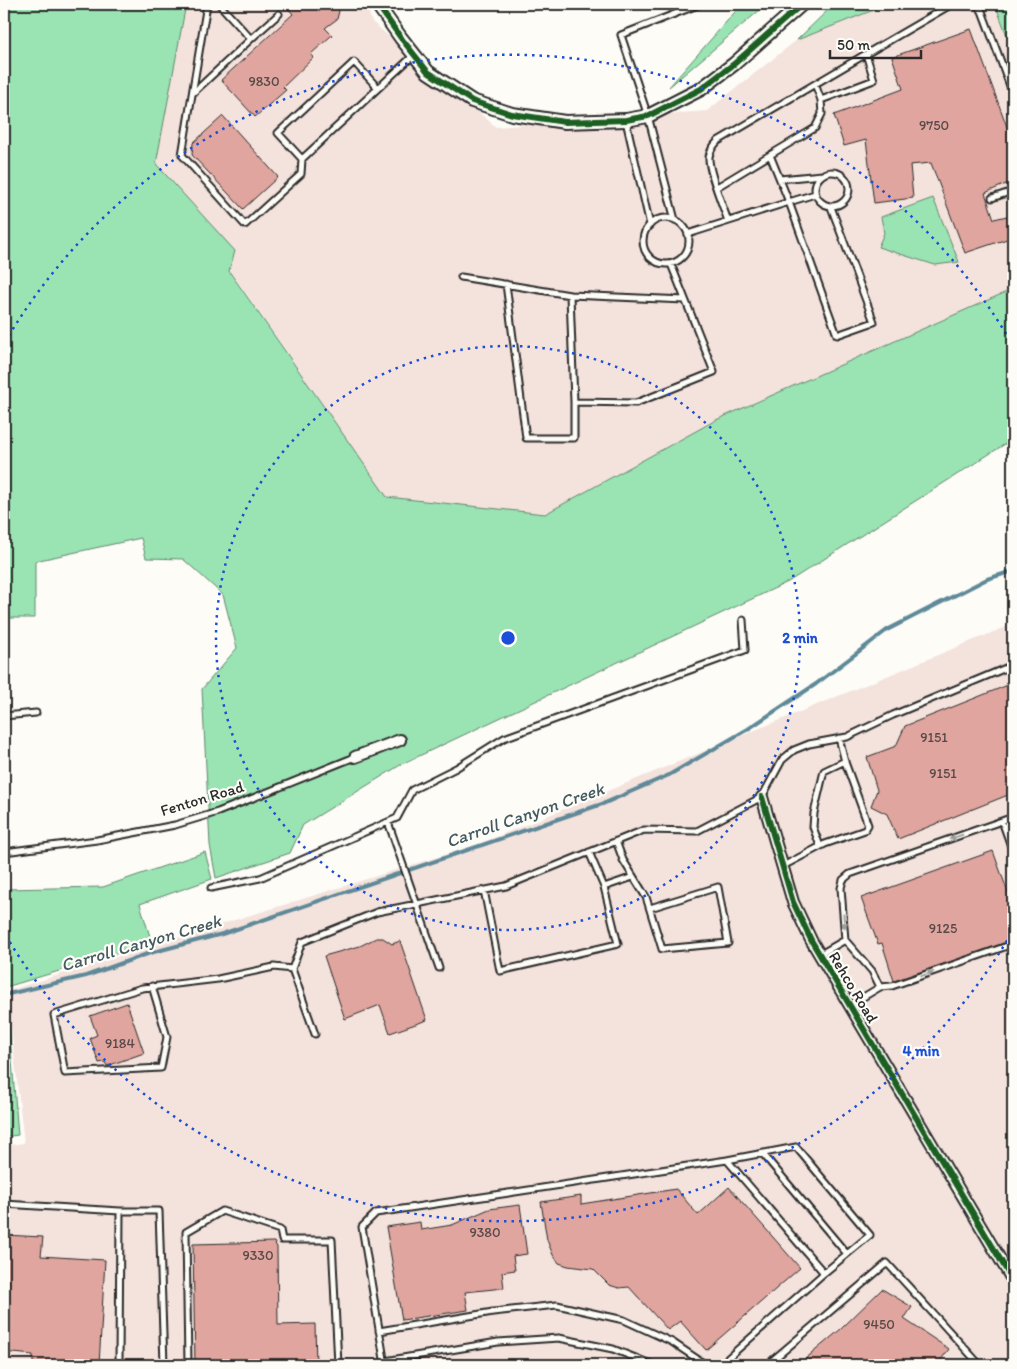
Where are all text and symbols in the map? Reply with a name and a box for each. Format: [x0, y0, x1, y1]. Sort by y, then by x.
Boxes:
scale bar [830, 28, 921, 60]
text: 50 m [837, 36, 870, 54]
house number: 9830 [248, 73, 280, 90]
house number: 9750 [919, 117, 949, 134]
centre of rings [499, 629, 517, 647]
text: 2 min [782, 629, 819, 647]
house number: 9151 [920, 729, 948, 746]
house number: 9151 [929, 765, 957, 782]
street label: Fenton Road [158, 777, 246, 820]
water label: Carroll Canyon Creek [443, 777, 608, 852]
one-way arrow [948, 833, 963, 841]
water label: Carroll Canyon Creek [58, 909, 225, 976]
one-way arrow [840, 913, 848, 929]
house number: 9125 [929, 920, 957, 937]
street label: Rehco Road [825, 948, 882, 1027]
one-way arrow [920, 970, 935, 978]
house number: 9184 [105, 1035, 136, 1052]
text: 4 min [903, 1042, 940, 1060]
house number: 9380 [469, 1224, 501, 1241]
house number: 9330 [242, 1247, 274, 1264]
house number: 9450 [863, 1316, 895, 1333]

